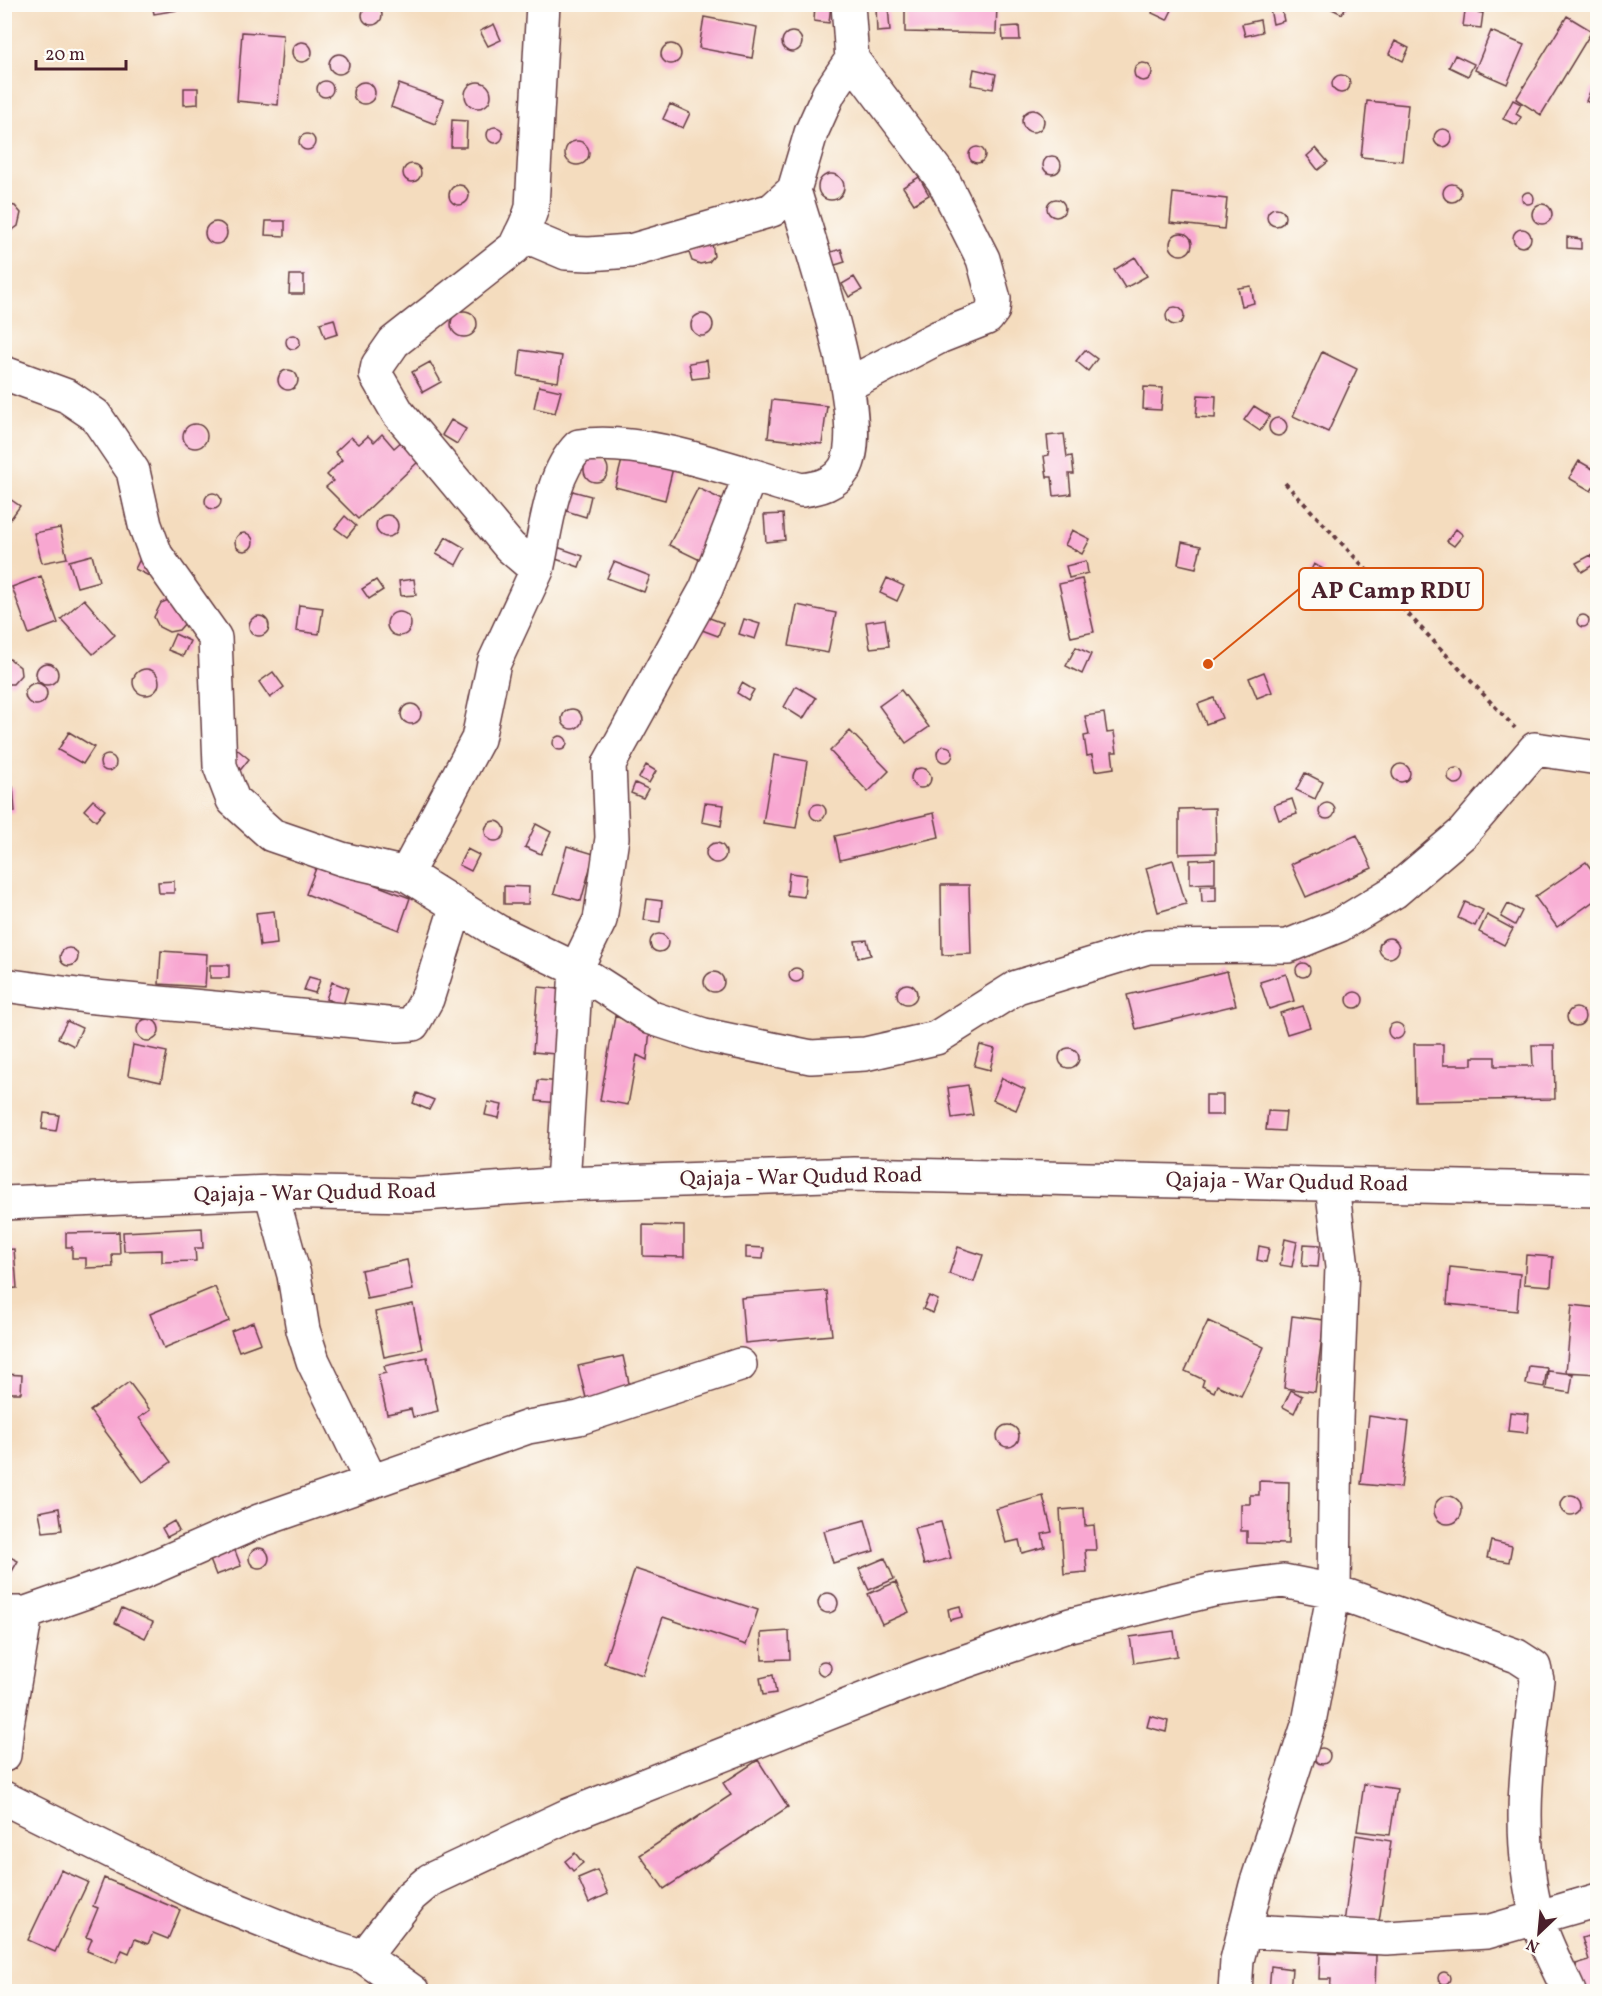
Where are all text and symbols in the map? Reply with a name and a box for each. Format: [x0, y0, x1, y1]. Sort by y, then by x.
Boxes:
scale bar [36, 33, 126, 71]
text: 20 m [45, 43, 85, 68]
callout: AP Camp RDU [1299, 568, 1483, 610]
text: AP Camp RDU [1311, 575, 1471, 609]
street label: Qajaja - War Qudud Road [679, 1160, 923, 1196]
street label: Qajaja - War Qudud Road [1165, 1165, 1409, 1201]
street label: Qajaja - War Qudud Road [193, 1176, 437, 1212]
north arrow [1509, 1903, 1569, 1963]
text: N [1523, 1932, 1543, 1957]

